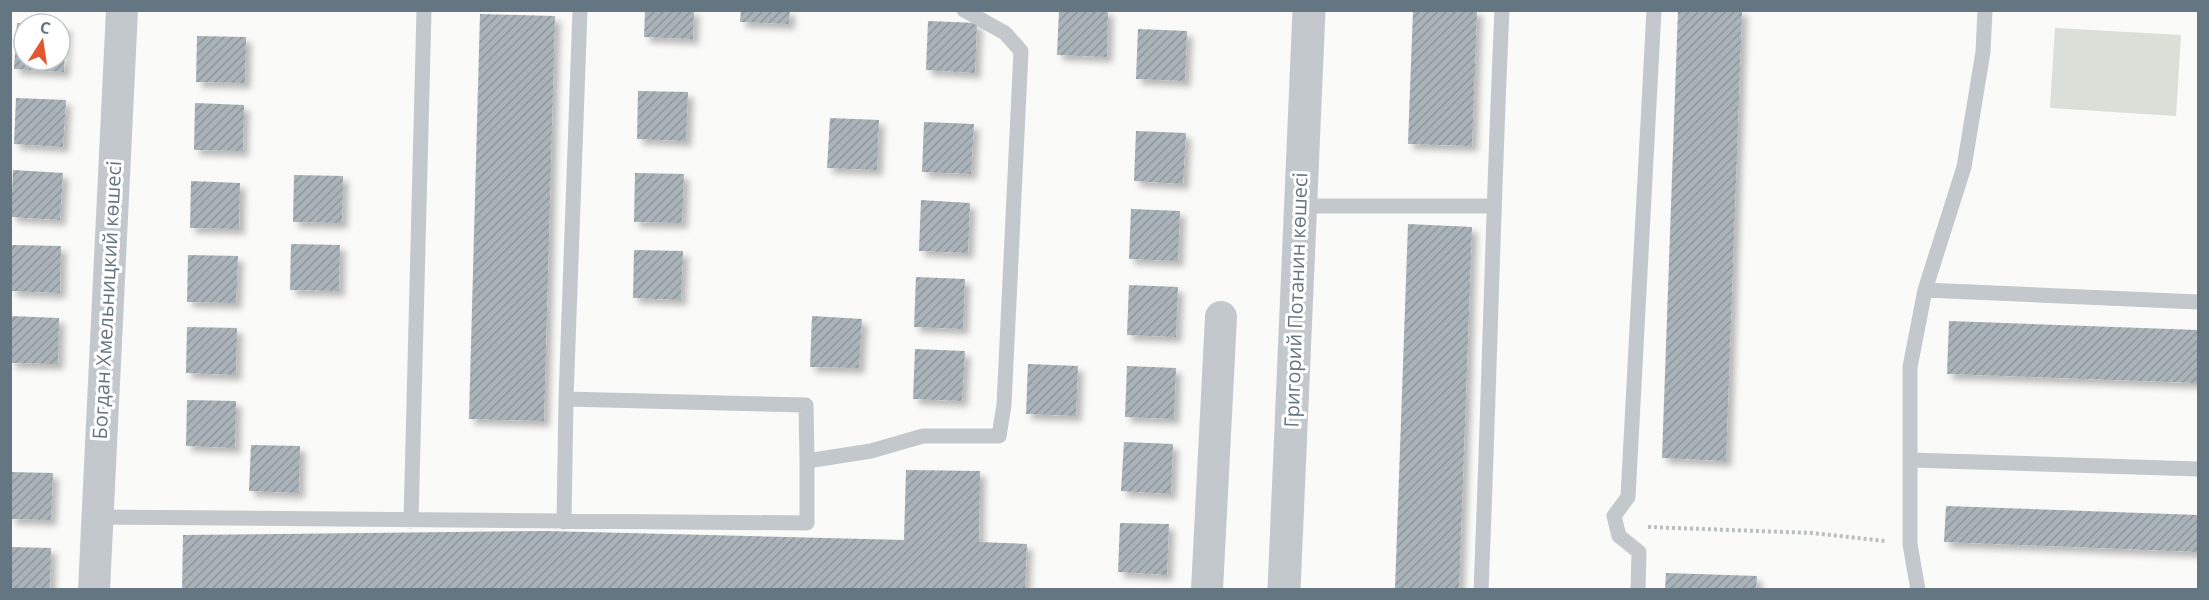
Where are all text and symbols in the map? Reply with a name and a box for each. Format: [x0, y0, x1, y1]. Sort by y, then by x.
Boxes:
north arrow [12, 12, 72, 72]
text: С [38, 16, 52, 39]
street label: Богдан Хмельницкий көшесі [86, 160, 127, 440]
street label: Григорий Потанин көшесі [1278, 172, 1313, 428]

